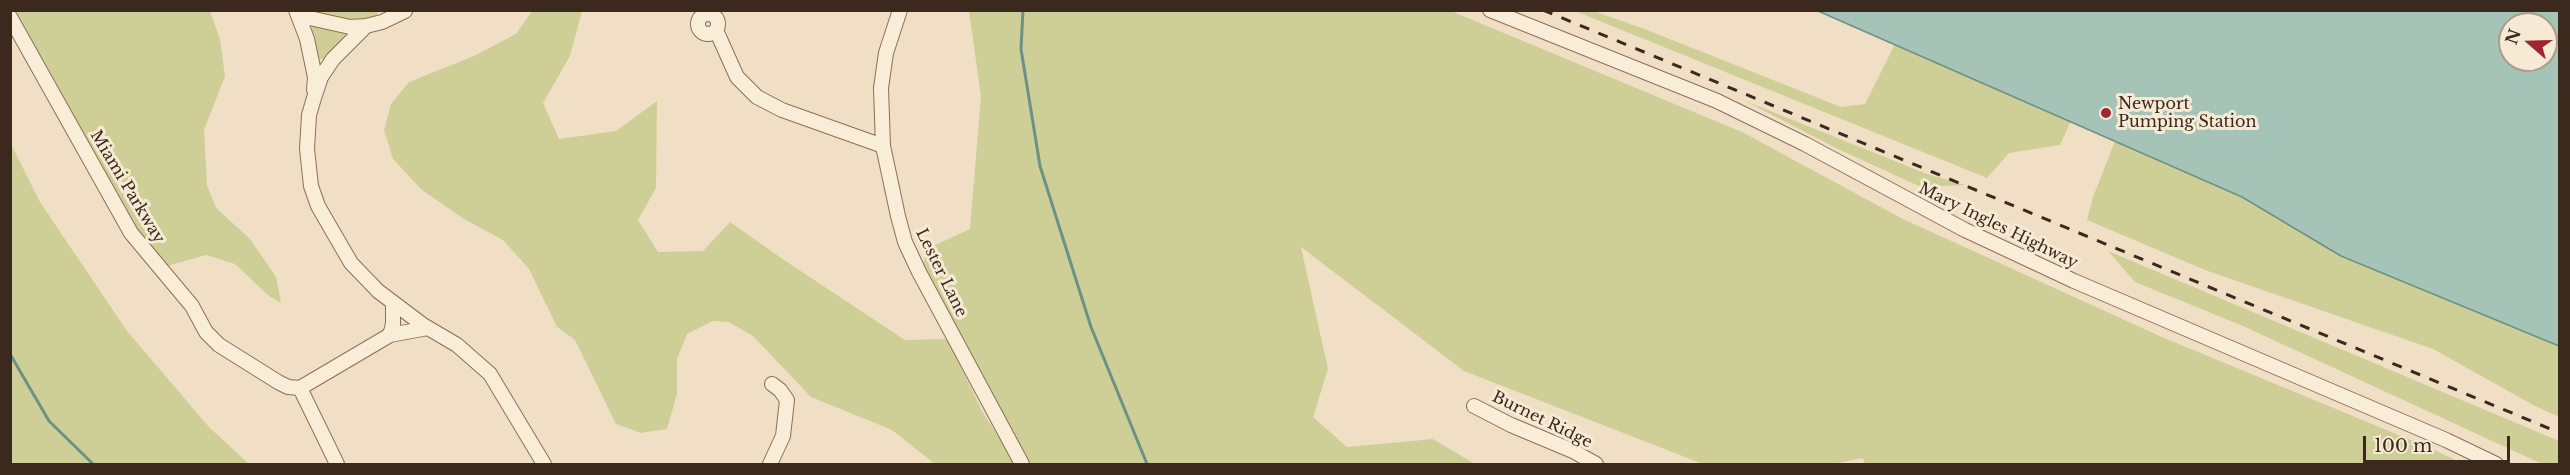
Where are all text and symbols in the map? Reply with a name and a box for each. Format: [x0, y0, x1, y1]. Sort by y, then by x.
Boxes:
north arrow [2498, 12, 2558, 72]
text: N [2501, 26, 2525, 47]
place label: Newport Pumping Station [2118, 94, 2257, 132]
marker: Newport Pumping Station [2099, 106, 2113, 120]
street label: Miami Parkway [86, 127, 168, 247]
street label: Mary Ingles Highway [1915, 179, 2081, 273]
street label: Lester Lane [911, 226, 971, 320]
street label: Burnet Ridge [1489, 387, 1595, 453]
scale bar [2366, 424, 2513, 462]
text: 100 m [2374, 435, 2432, 457]

